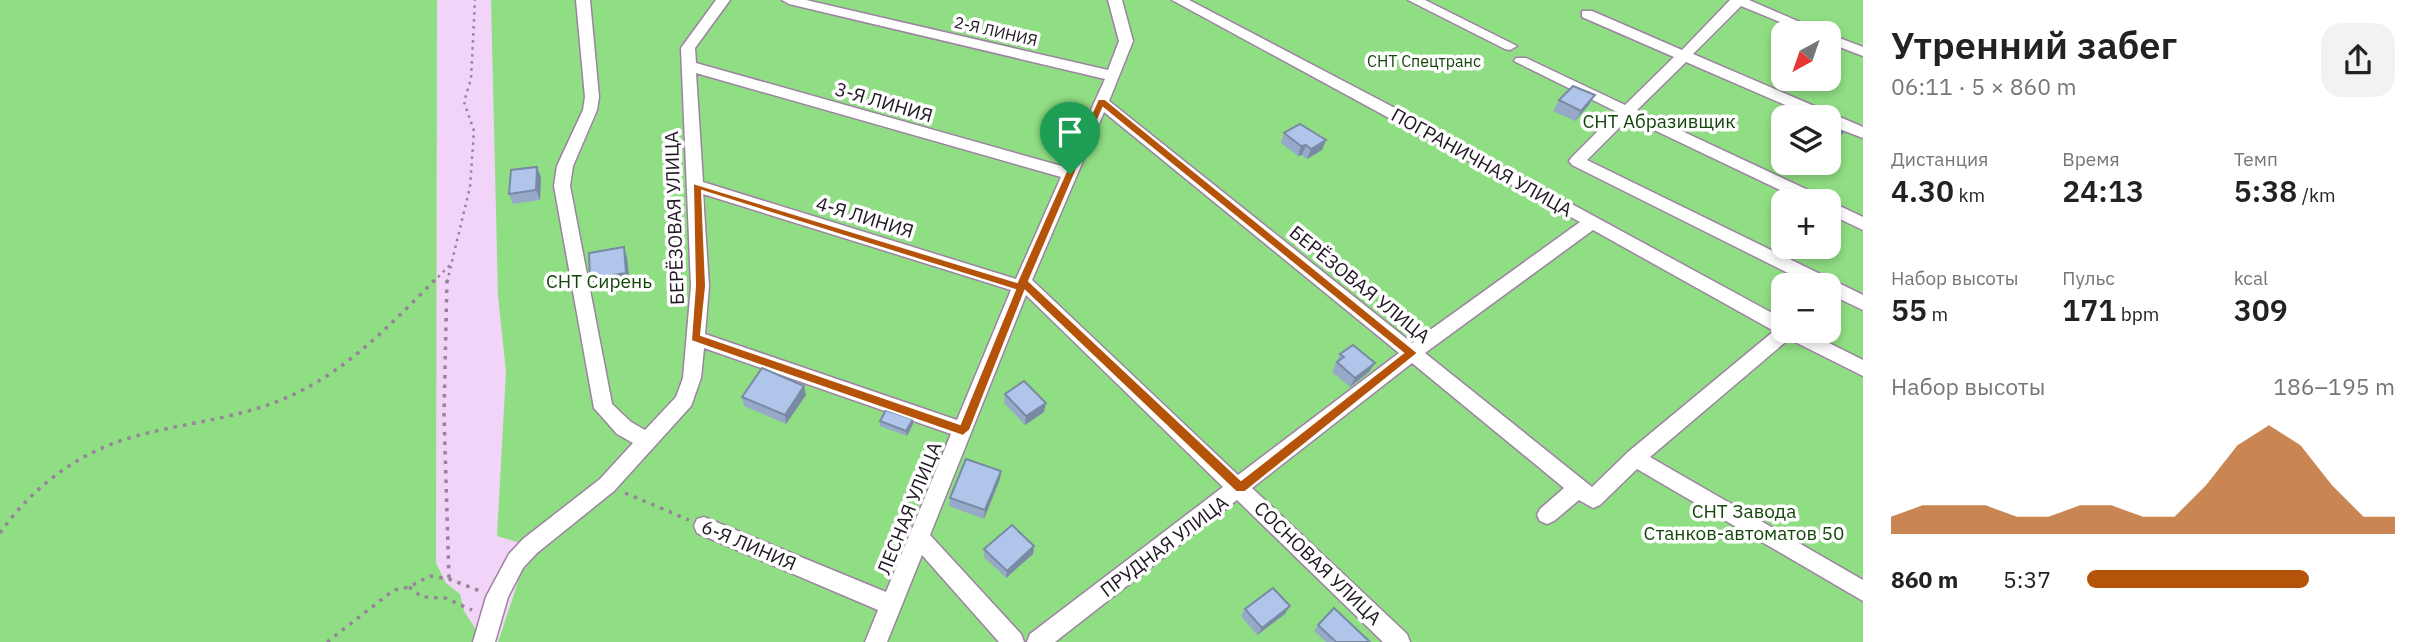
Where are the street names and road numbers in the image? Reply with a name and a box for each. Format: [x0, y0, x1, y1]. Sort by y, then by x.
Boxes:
street label: 2-Я ЛИНИЯ [952, 12, 1040, 50]
street label: 3-Я ЛИНИЯ [832, 77, 936, 127]
street label: ПОГРАНИЧНАЯ УЛИЦА [1387, 102, 1577, 222]
street label: БЕРЁЗОВАЯ УЛИЦА [659, 131, 689, 305]
street label: 4-Я ЛИНИЯ [813, 191, 917, 243]
street label: БЕРЁЗОВАЯ УЛИЦА [1285, 220, 1435, 348]
street label: ЛЕСНАЯ УЛИЦА [871, 438, 947, 578]
street label: ПРУДНАЯ УЛИЦА [1095, 490, 1233, 602]
street label: СОСНОВАЯ УЛИЦА [1249, 496, 1387, 630]
street label: 6-Я ЛИНИЯ [698, 514, 800, 576]

